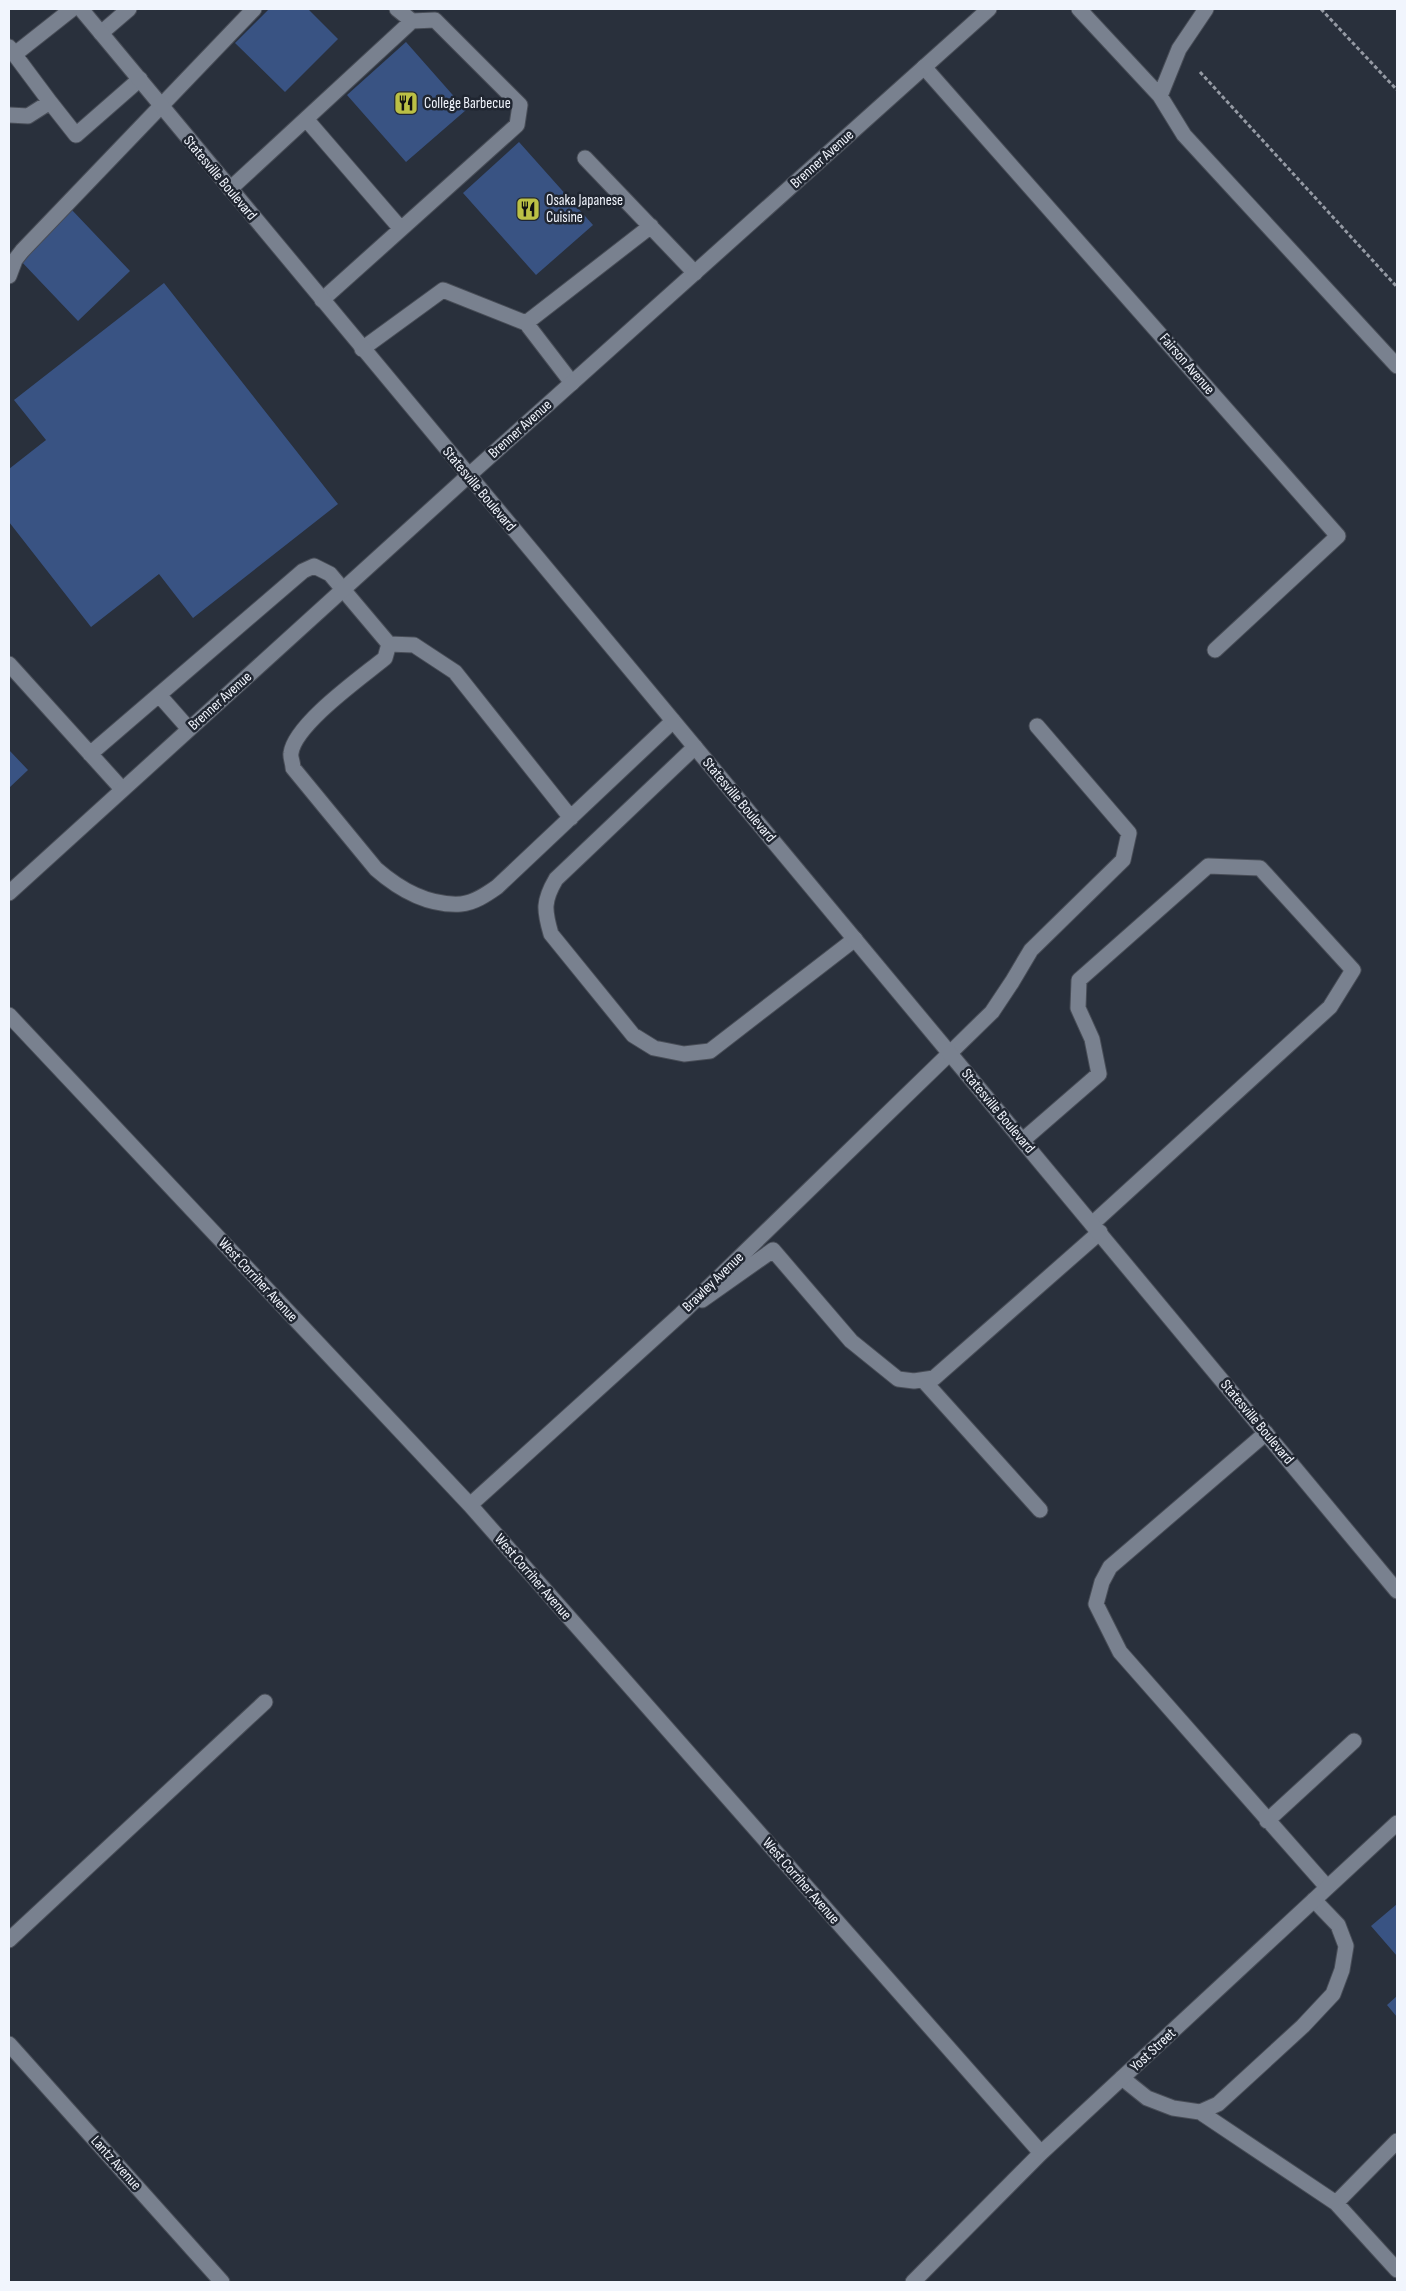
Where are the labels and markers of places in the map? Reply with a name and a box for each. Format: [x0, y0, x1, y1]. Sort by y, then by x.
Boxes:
restaurant icon: College Barbecue [393, 90, 419, 116]
place label: College Barbecue [424, 94, 511, 113]
place label: Osaka Japanese Cuisine [546, 191, 623, 227]
restaurant icon: Osaka Japanese Cuisine [515, 196, 541, 222]

